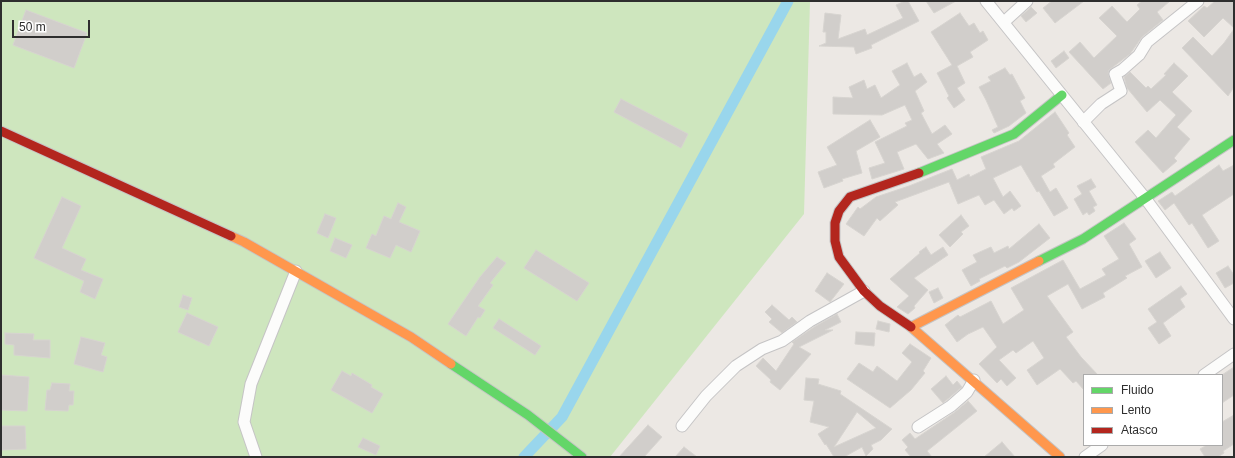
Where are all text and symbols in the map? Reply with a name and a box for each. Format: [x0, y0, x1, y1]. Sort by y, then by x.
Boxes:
scale bar [14, 12, 92, 38]
text: 50 m [19, 20, 46, 34]
legend [1083, 374, 1223, 446]
text: Fluido [1121, 383, 1154, 397]
text: Lento [1121, 403, 1151, 417]
text: Atasco [1121, 423, 1158, 437]

